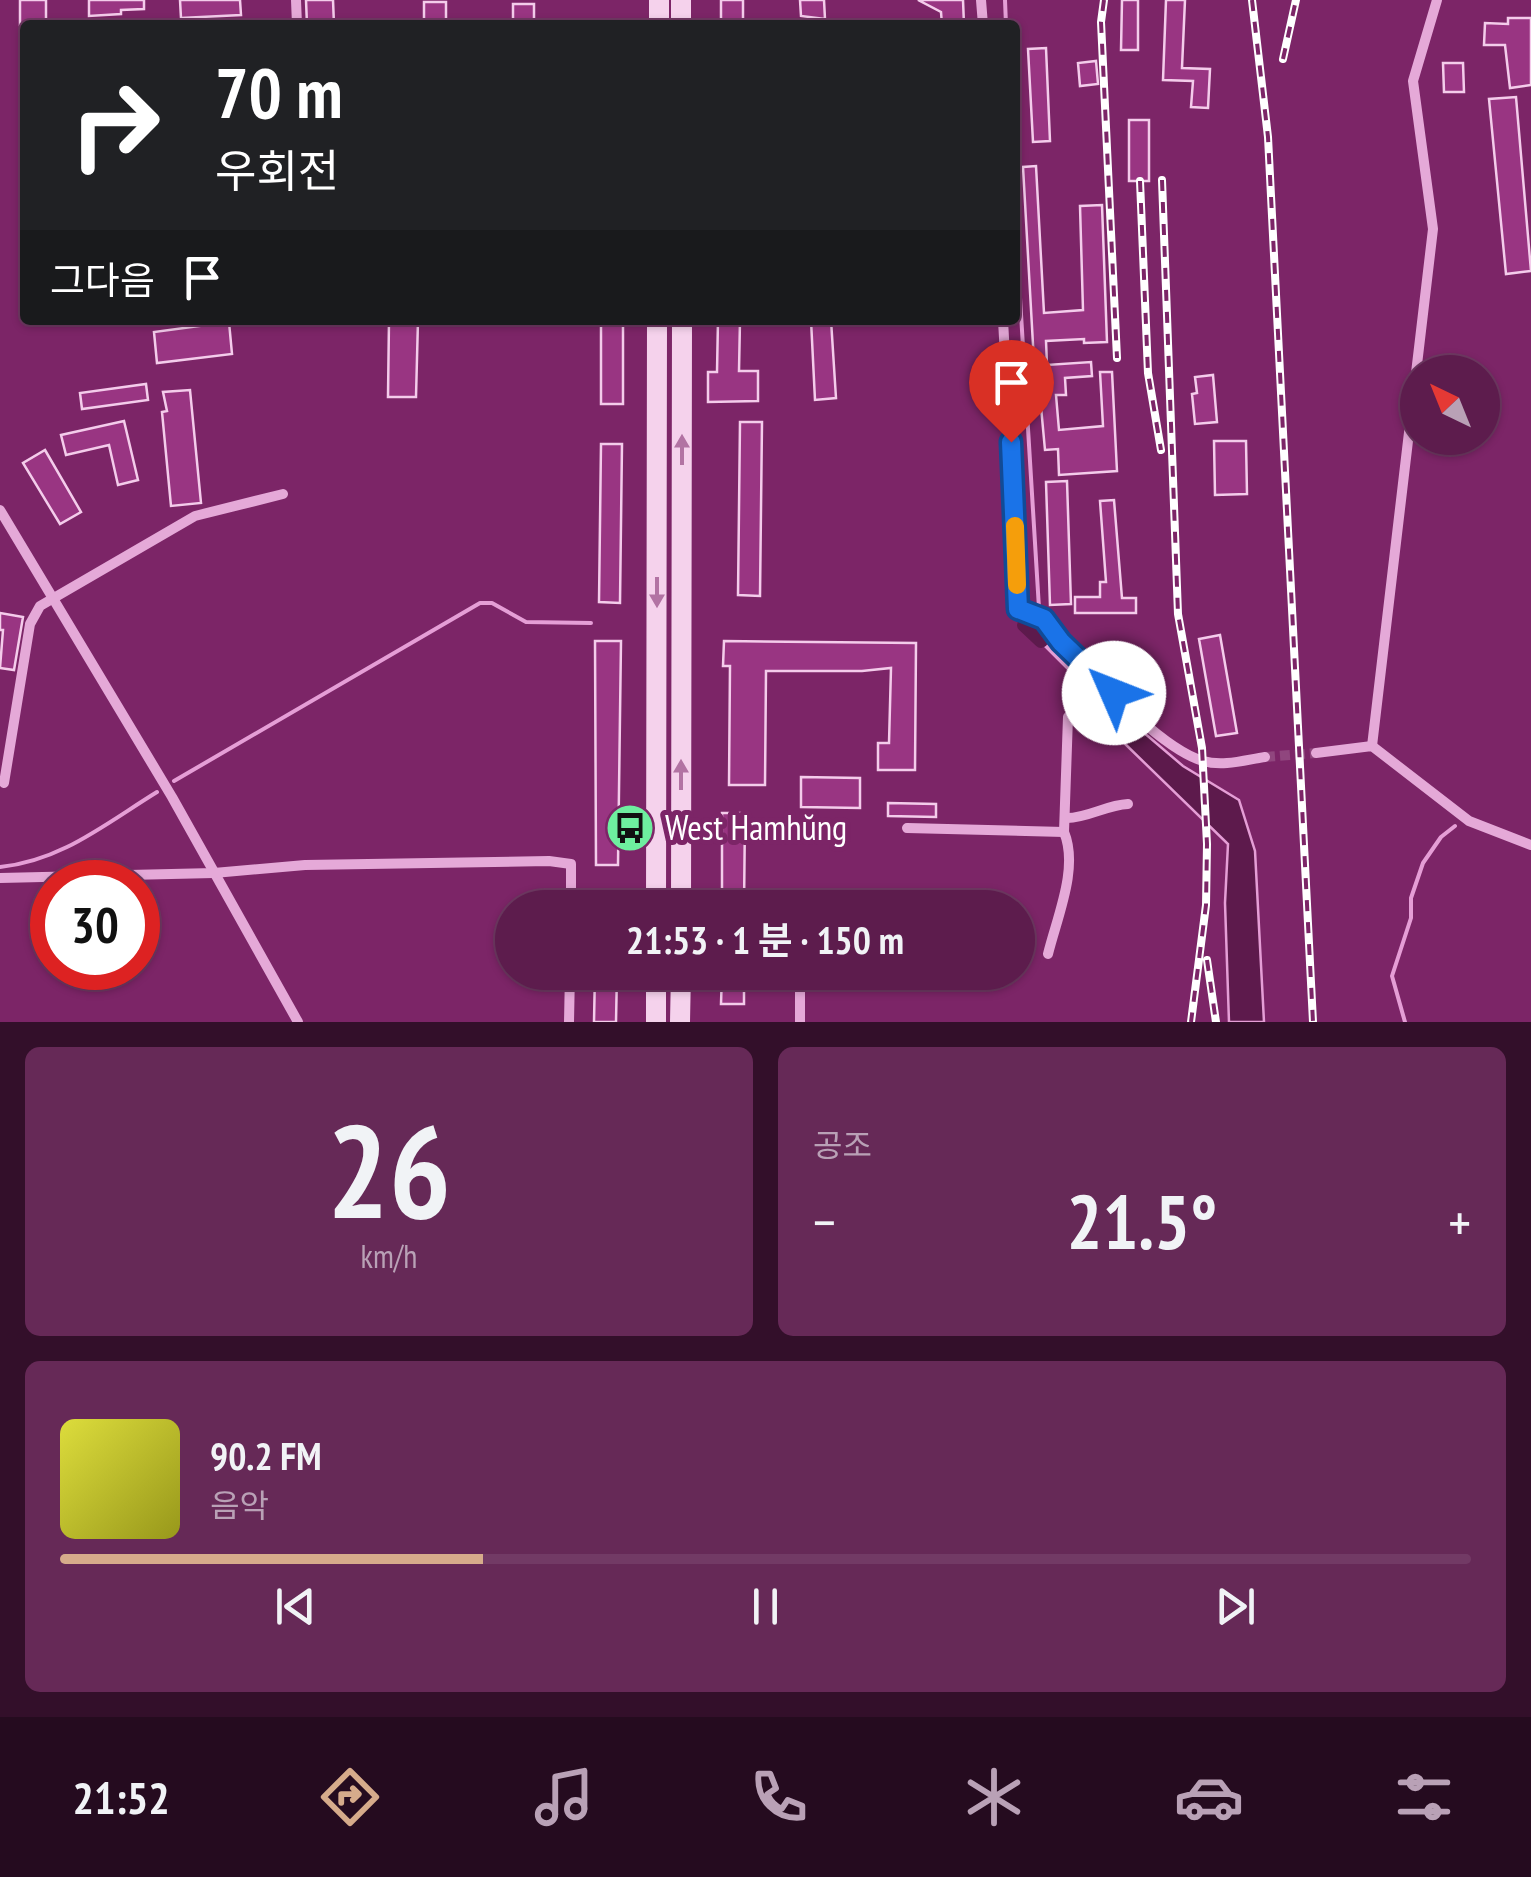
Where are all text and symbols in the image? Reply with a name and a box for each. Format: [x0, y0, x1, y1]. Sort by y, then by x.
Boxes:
text: 70 m [215, 47, 343, 137]
icon: right [50, 60, 180, 190]
text: 우회전 [215, 141, 339, 199]
icon: arrive [175, 250, 230, 305]
text: 그다음 [50, 255, 155, 304]
pin [969, 340, 1054, 443]
icon: arrive [984, 355, 1039, 410]
north arrow [1400, 355, 1500, 455]
map controls [1400, 355, 1500, 455]
one-way arrow [674, 434, 690, 466]
one-way arrow [649, 577, 665, 609]
position arrow [1062, 641, 1166, 745]
one-way arrow [673, 759, 689, 791]
bus stop icon: West Hamhŭng [604, 802, 656, 854]
place label: West Hamhŭng [665, 804, 847, 850]
speed limit sign: 30 [30, 860, 160, 990]
text: 21:53 · 1 분 · 150 m [626, 915, 904, 964]
text: 26 [327, 1086, 451, 1254]
text: 공조 [813, 1124, 872, 1166]
text: 21.5° [1067, 1173, 1217, 1270]
text: − [813, 1186, 836, 1257]
text: + [1448, 1186, 1471, 1257]
text: km/h [361, 1235, 417, 1277]
text: 90.2 FM [210, 1431, 322, 1480]
text: 음악 [210, 1484, 269, 1526]
icon: previous [268, 1579, 323, 1634]
icon: pause [738, 1579, 793, 1634]
icon: next [1208, 1579, 1263, 1634]
icon: directions [315, 1762, 385, 1832]
icon: music [529, 1762, 599, 1832]
icon: phone [744, 1762, 814, 1832]
icon: climate [959, 1762, 1029, 1832]
icon: car [1174, 1762, 1244, 1832]
icon: filters [1389, 1762, 1459, 1832]
text: 21:52 [72, 1768, 170, 1826]

